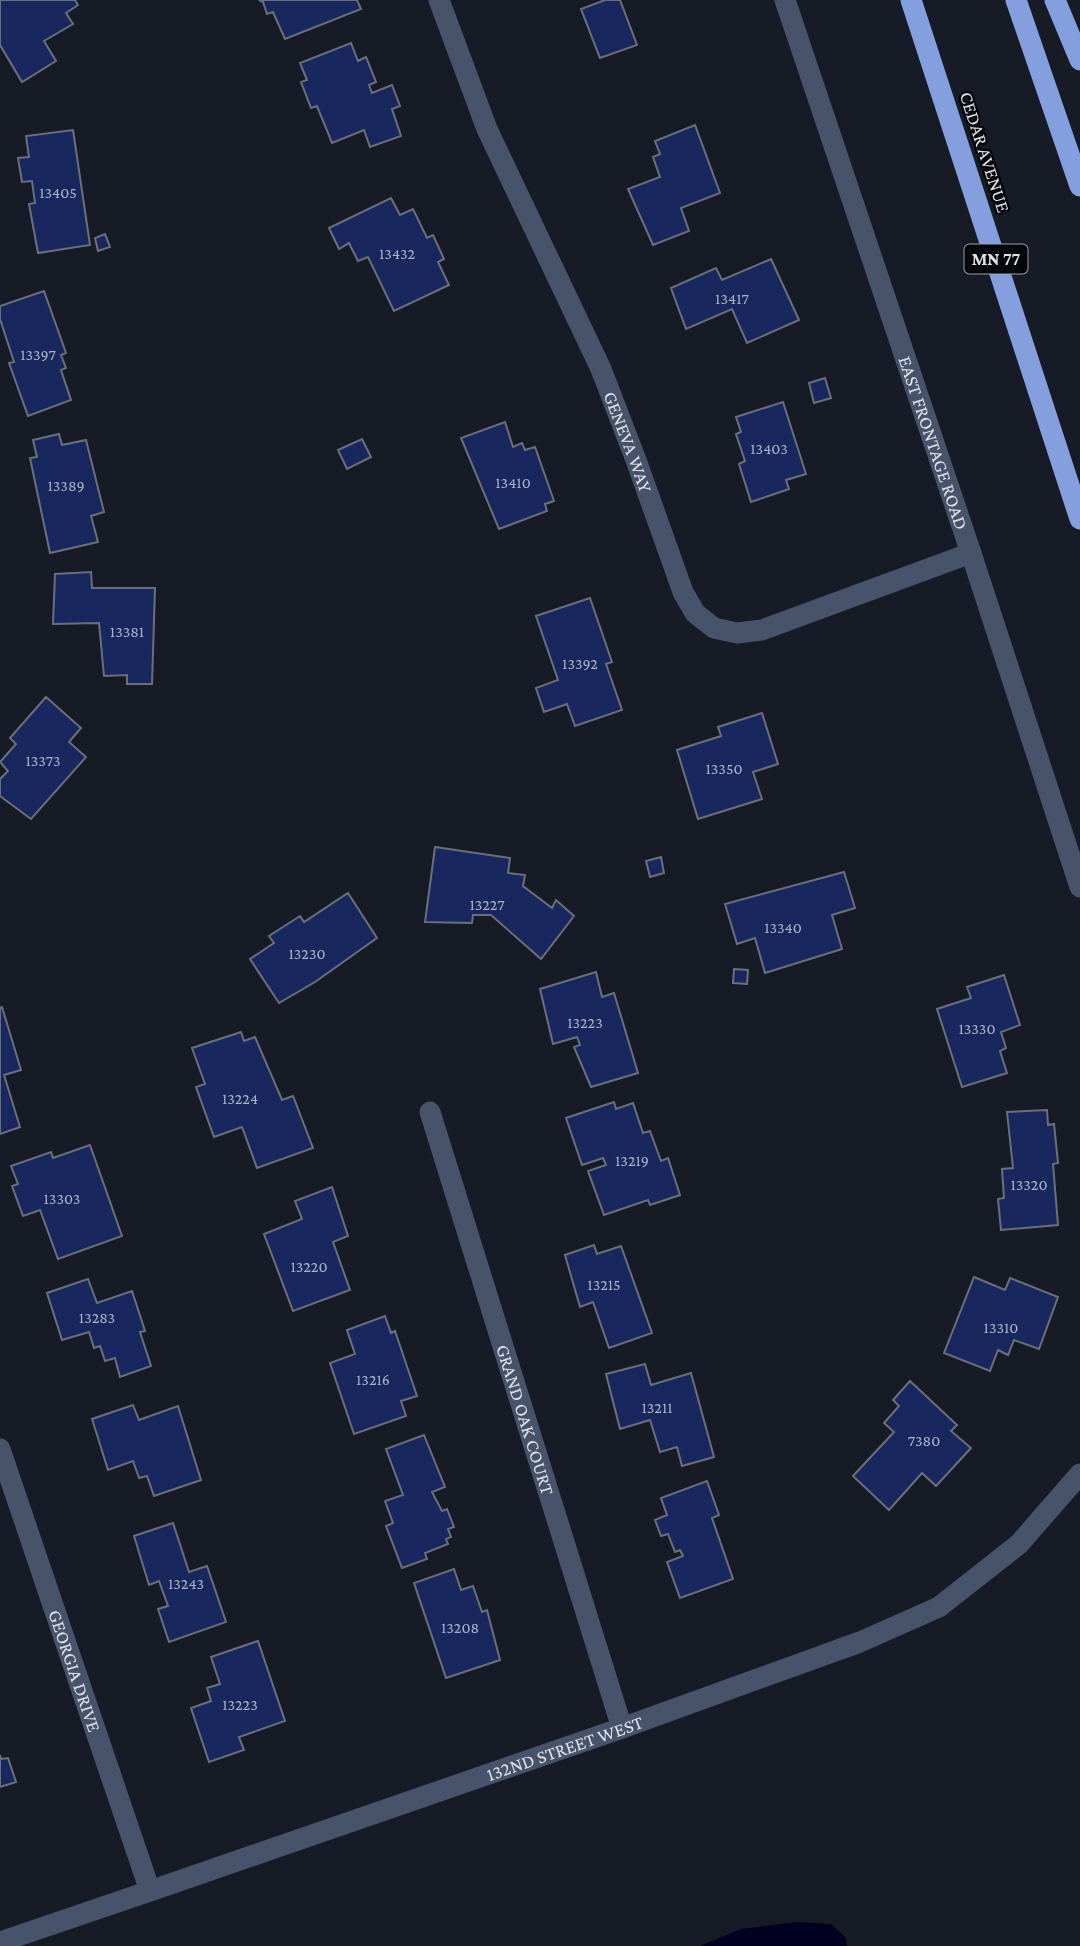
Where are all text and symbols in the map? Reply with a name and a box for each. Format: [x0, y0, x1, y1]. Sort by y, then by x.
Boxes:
street label: CEDAR AVENUE [956, 89, 1014, 215]
house number: 13405 [39, 184, 77, 201]
road number: MN 77 [964, 244, 1028, 274]
house number: 13432 [379, 245, 415, 262]
house number: 13417 [715, 290, 750, 307]
house number: 13397 [20, 346, 56, 363]
street label: EAST FRONTAGE ROAD [895, 353, 973, 532]
street label: GENEVA WAY [600, 388, 657, 496]
house number: 13403 [750, 440, 788, 457]
house number: 13410 [495, 474, 531, 491]
house number: 13389 [48, 477, 85, 494]
house number: 13381 [110, 623, 144, 640]
house number: 13392 [562, 655, 598, 672]
house number: 13373 [25, 752, 61, 769]
house number: 13350 [705, 760, 743, 777]
house number: 13227 [469, 896, 505, 913]
house number: 13340 [764, 919, 802, 936]
house number: 13230 [288, 945, 326, 962]
house number: 13223 [567, 1014, 603, 1031]
house number: 13330 [959, 1020, 995, 1037]
house number: 13224 [222, 1090, 258, 1107]
house number: 13219 [615, 1152, 649, 1169]
house number: 13320 [1010, 1176, 1048, 1193]
house number: 13303 [44, 1190, 80, 1207]
house number: 13220 [290, 1258, 328, 1275]
house number: 13215 [587, 1276, 621, 1293]
house number: 13283 [79, 1309, 115, 1326]
house number: 13310 [984, 1319, 1018, 1336]
street label: GRAND OAK COURT [493, 1342, 559, 1498]
house number: 13216 [356, 1371, 390, 1388]
house number: 13211 [641, 1399, 673, 1416]
house number: 7380 [908, 1432, 940, 1449]
house number: 13243 [168, 1575, 204, 1592]
street label: GEORGIA DRIVE [45, 1607, 106, 1734]
house number: 13208 [441, 1619, 479, 1636]
house number: 13223 [222, 1696, 258, 1713]
street label: 132ND STREET WEST [484, 1711, 646, 1785]

